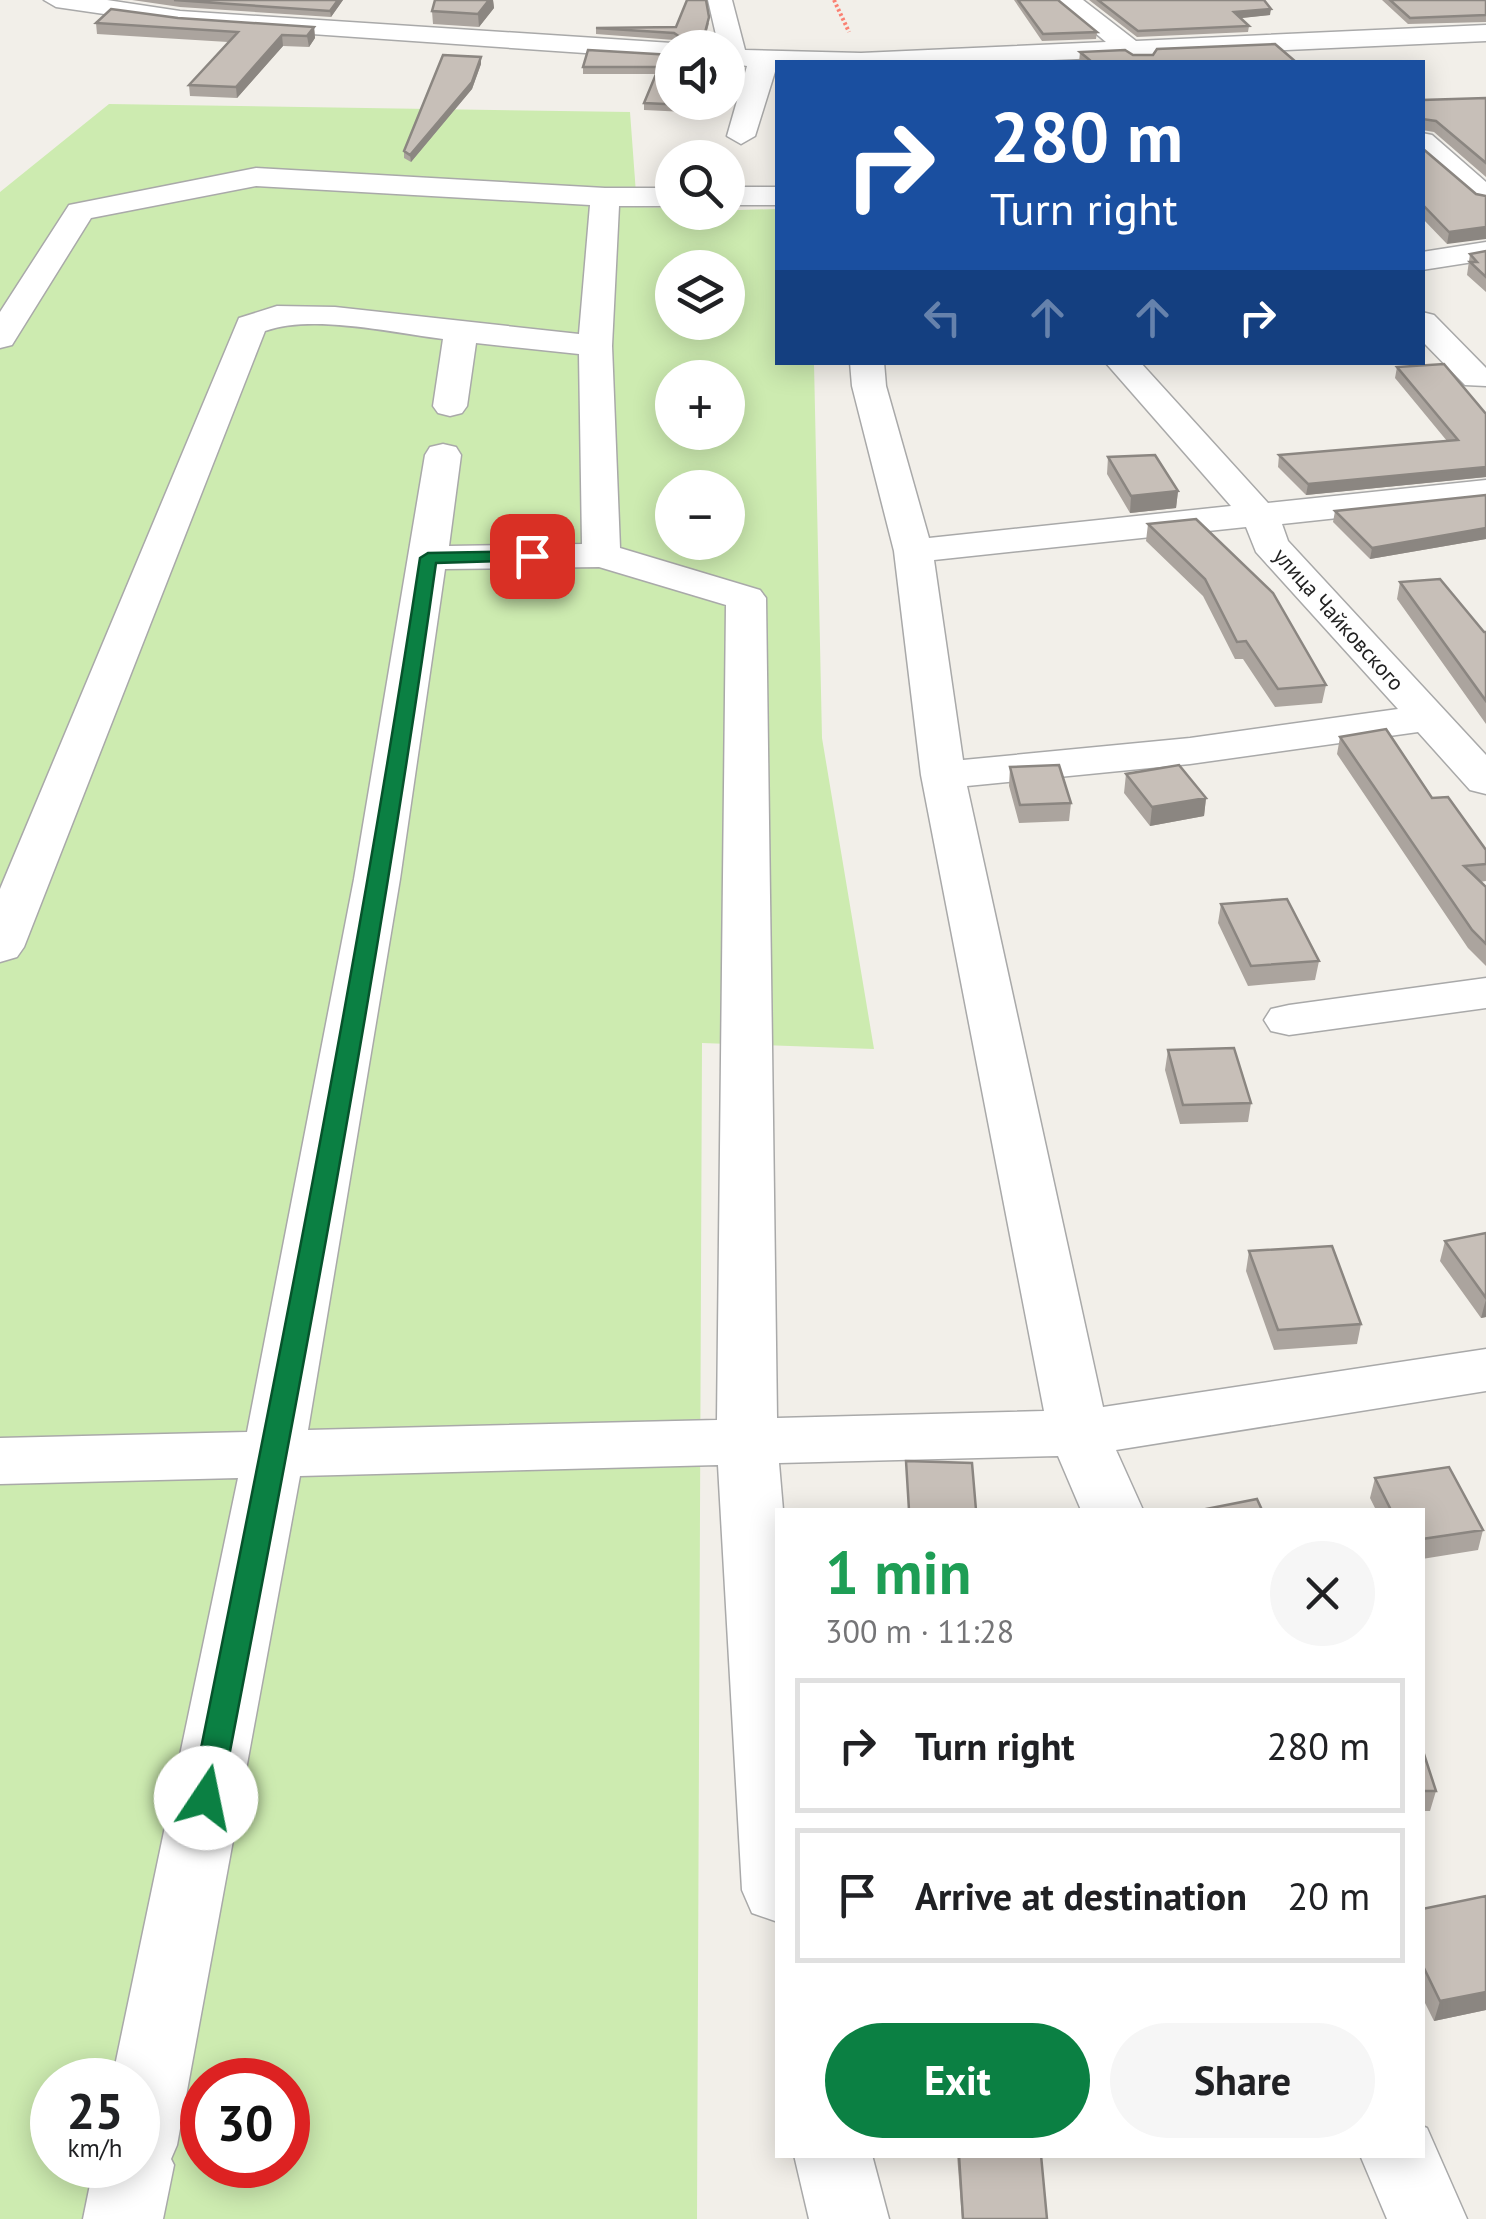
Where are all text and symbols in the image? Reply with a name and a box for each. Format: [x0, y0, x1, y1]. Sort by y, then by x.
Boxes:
map controls [655, 30, 745, 560]
button: sound [655, 30, 745, 120]
text: 280 m [990, 91, 1183, 181]
icon: right [825, 100, 955, 230]
button: search [655, 140, 745, 230]
text: Turn right [990, 179, 1178, 237]
button: layers [655, 250, 745, 340]
icon: left [915, 290, 970, 345]
icon: ahead [1020, 290, 1075, 345]
icon: ahead [1125, 290, 1180, 345]
icon: right [1230, 290, 1285, 345]
button: + [655, 360, 745, 450]
button: − [655, 470, 745, 560]
pin [490, 514, 575, 599]
icon: arrive [505, 529, 560, 584]
street label: улица Чайковского [1267, 542, 1411, 696]
text: 1 min [825, 1533, 971, 1611]
button: close [1270, 1541, 1375, 1646]
text: 300 m · 11:28 [825, 1610, 1014, 1652]
icon: right [830, 1718, 885, 1773]
text: Turn right [915, 1721, 1075, 1770]
text: 280 m [1267, 1721, 1370, 1770]
position arrow [154, 1746, 258, 1850]
icon: arrive [830, 1868, 885, 1923]
text: Arrive at destination [915, 1871, 1247, 1920]
text: 20 m [1288, 1871, 1370, 1920]
button: Exit [825, 2023, 1090, 2138]
button: Share [1110, 2023, 1375, 2138]
speed limit sign: 30 [180, 2058, 310, 2188]
text: 25 [67, 2078, 123, 2143]
text: km/h [68, 2132, 122, 2164]

